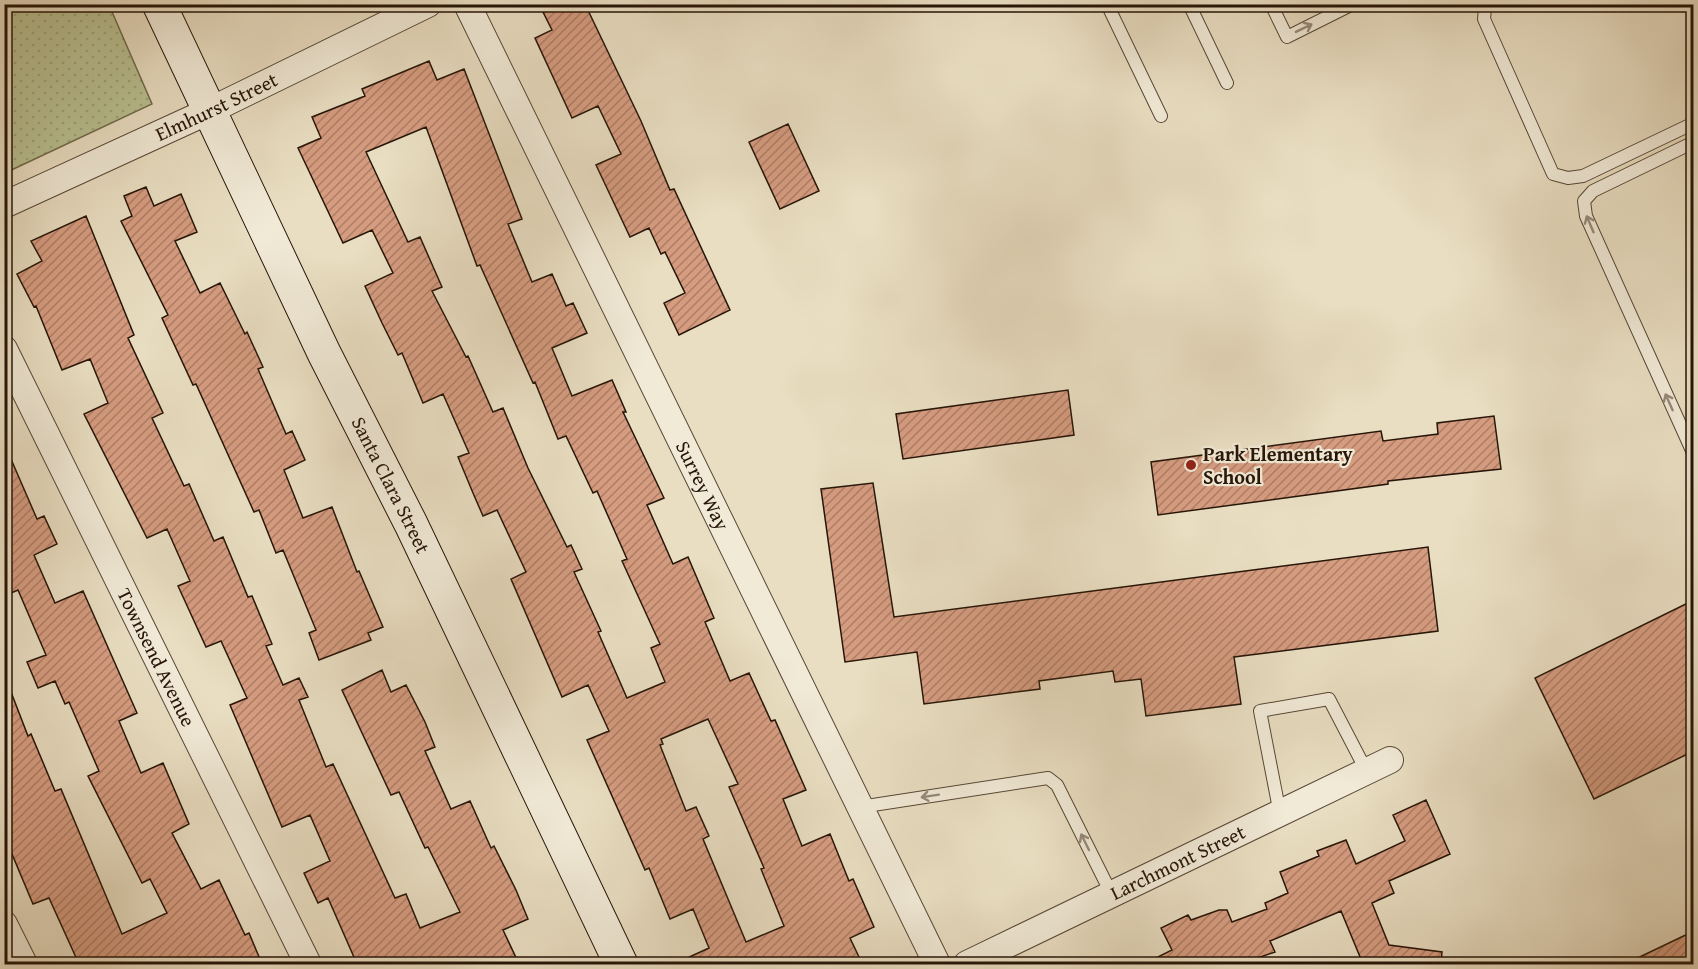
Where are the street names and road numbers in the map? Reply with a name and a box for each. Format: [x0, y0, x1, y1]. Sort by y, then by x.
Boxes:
street label: Elmhurst Street [150, 65, 282, 148]
street label: Santa Clara Street [345, 411, 438, 558]
street label: Surrey Way [669, 436, 737, 535]
street label: Townsend Avenue [110, 583, 203, 731]
street label: Larchmont Street [1105, 817, 1250, 907]

